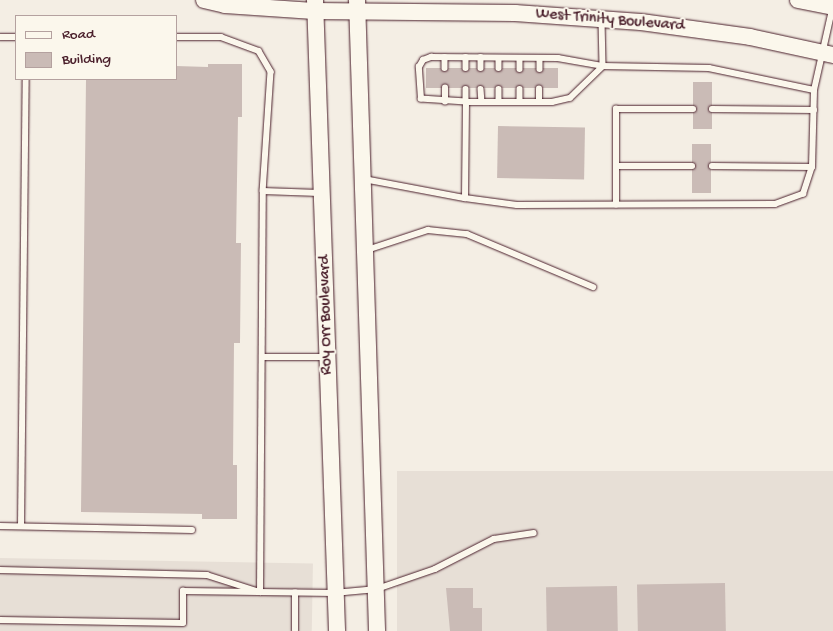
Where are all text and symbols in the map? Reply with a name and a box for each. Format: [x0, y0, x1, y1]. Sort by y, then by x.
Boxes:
street label: West Trinity Boulevard [535, 5, 685, 37]
legend [15, 15, 178, 80]
text: Road [62, 26, 95, 44]
text: Building [62, 51, 111, 69]
street label: Roy Orr Boulevard [316, 255, 338, 375]

